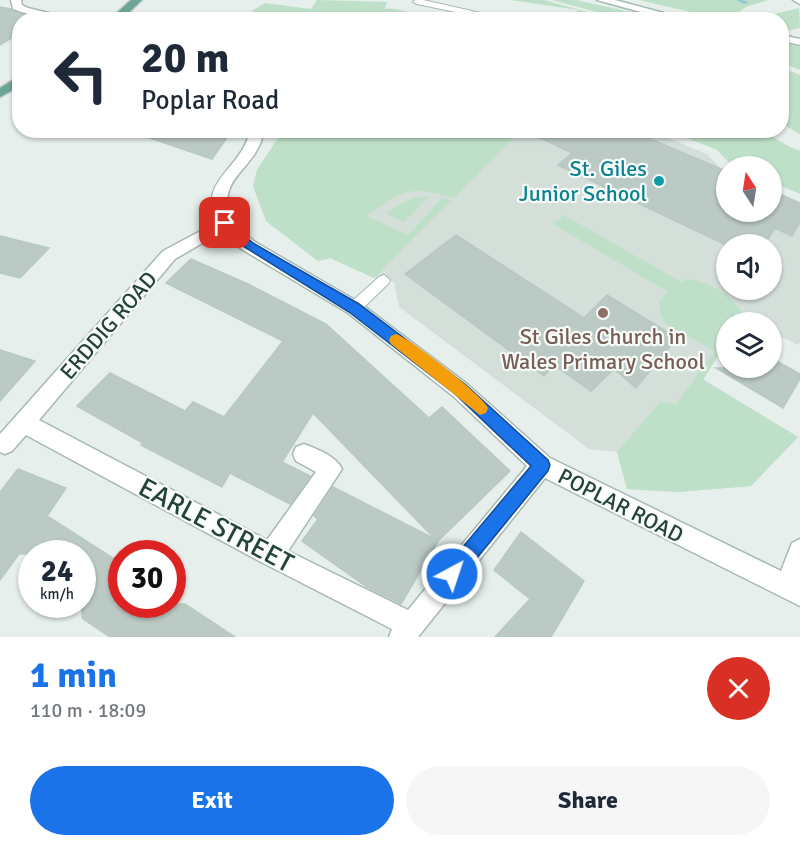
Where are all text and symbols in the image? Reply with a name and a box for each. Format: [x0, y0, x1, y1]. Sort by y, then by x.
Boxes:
text: 20 m [141, 33, 230, 84]
icon: left [42, 36, 120, 114]
text: Poplar Road [141, 84, 279, 117]
place label: St. Giles Junior School [519, 155, 647, 207]
north arrow [716, 156, 782, 222]
map controls [716, 156, 782, 378]
marker: St. Giles Junior School [652, 174, 666, 188]
pin [199, 197, 250, 248]
icon: arrive [208, 206, 241, 239]
button: sound [716, 234, 782, 300]
street label: ERDDIG ROAD [54, 266, 163, 385]
marker: St Giles Church in Wales Primary School [596, 306, 610, 320]
button: layers [716, 312, 782, 378]
place label: St Giles Church in Wales Primary School [501, 323, 705, 375]
street label: POPLAR ROAD [554, 462, 688, 549]
street label: EARLE STREET [133, 471, 299, 580]
speed limit sign: 30 [108, 540, 186, 618]
position arrow [420, 542, 484, 606]
text: 24 [41, 553, 73, 590]
text: km/h [40, 585, 74, 603]
text: 1 min [30, 653, 117, 698]
button: close [707, 657, 770, 720]
text: 110 m · 18:09 [30, 698, 146, 723]
button: Exit [30, 766, 394, 835]
button: Share [406, 766, 770, 835]

